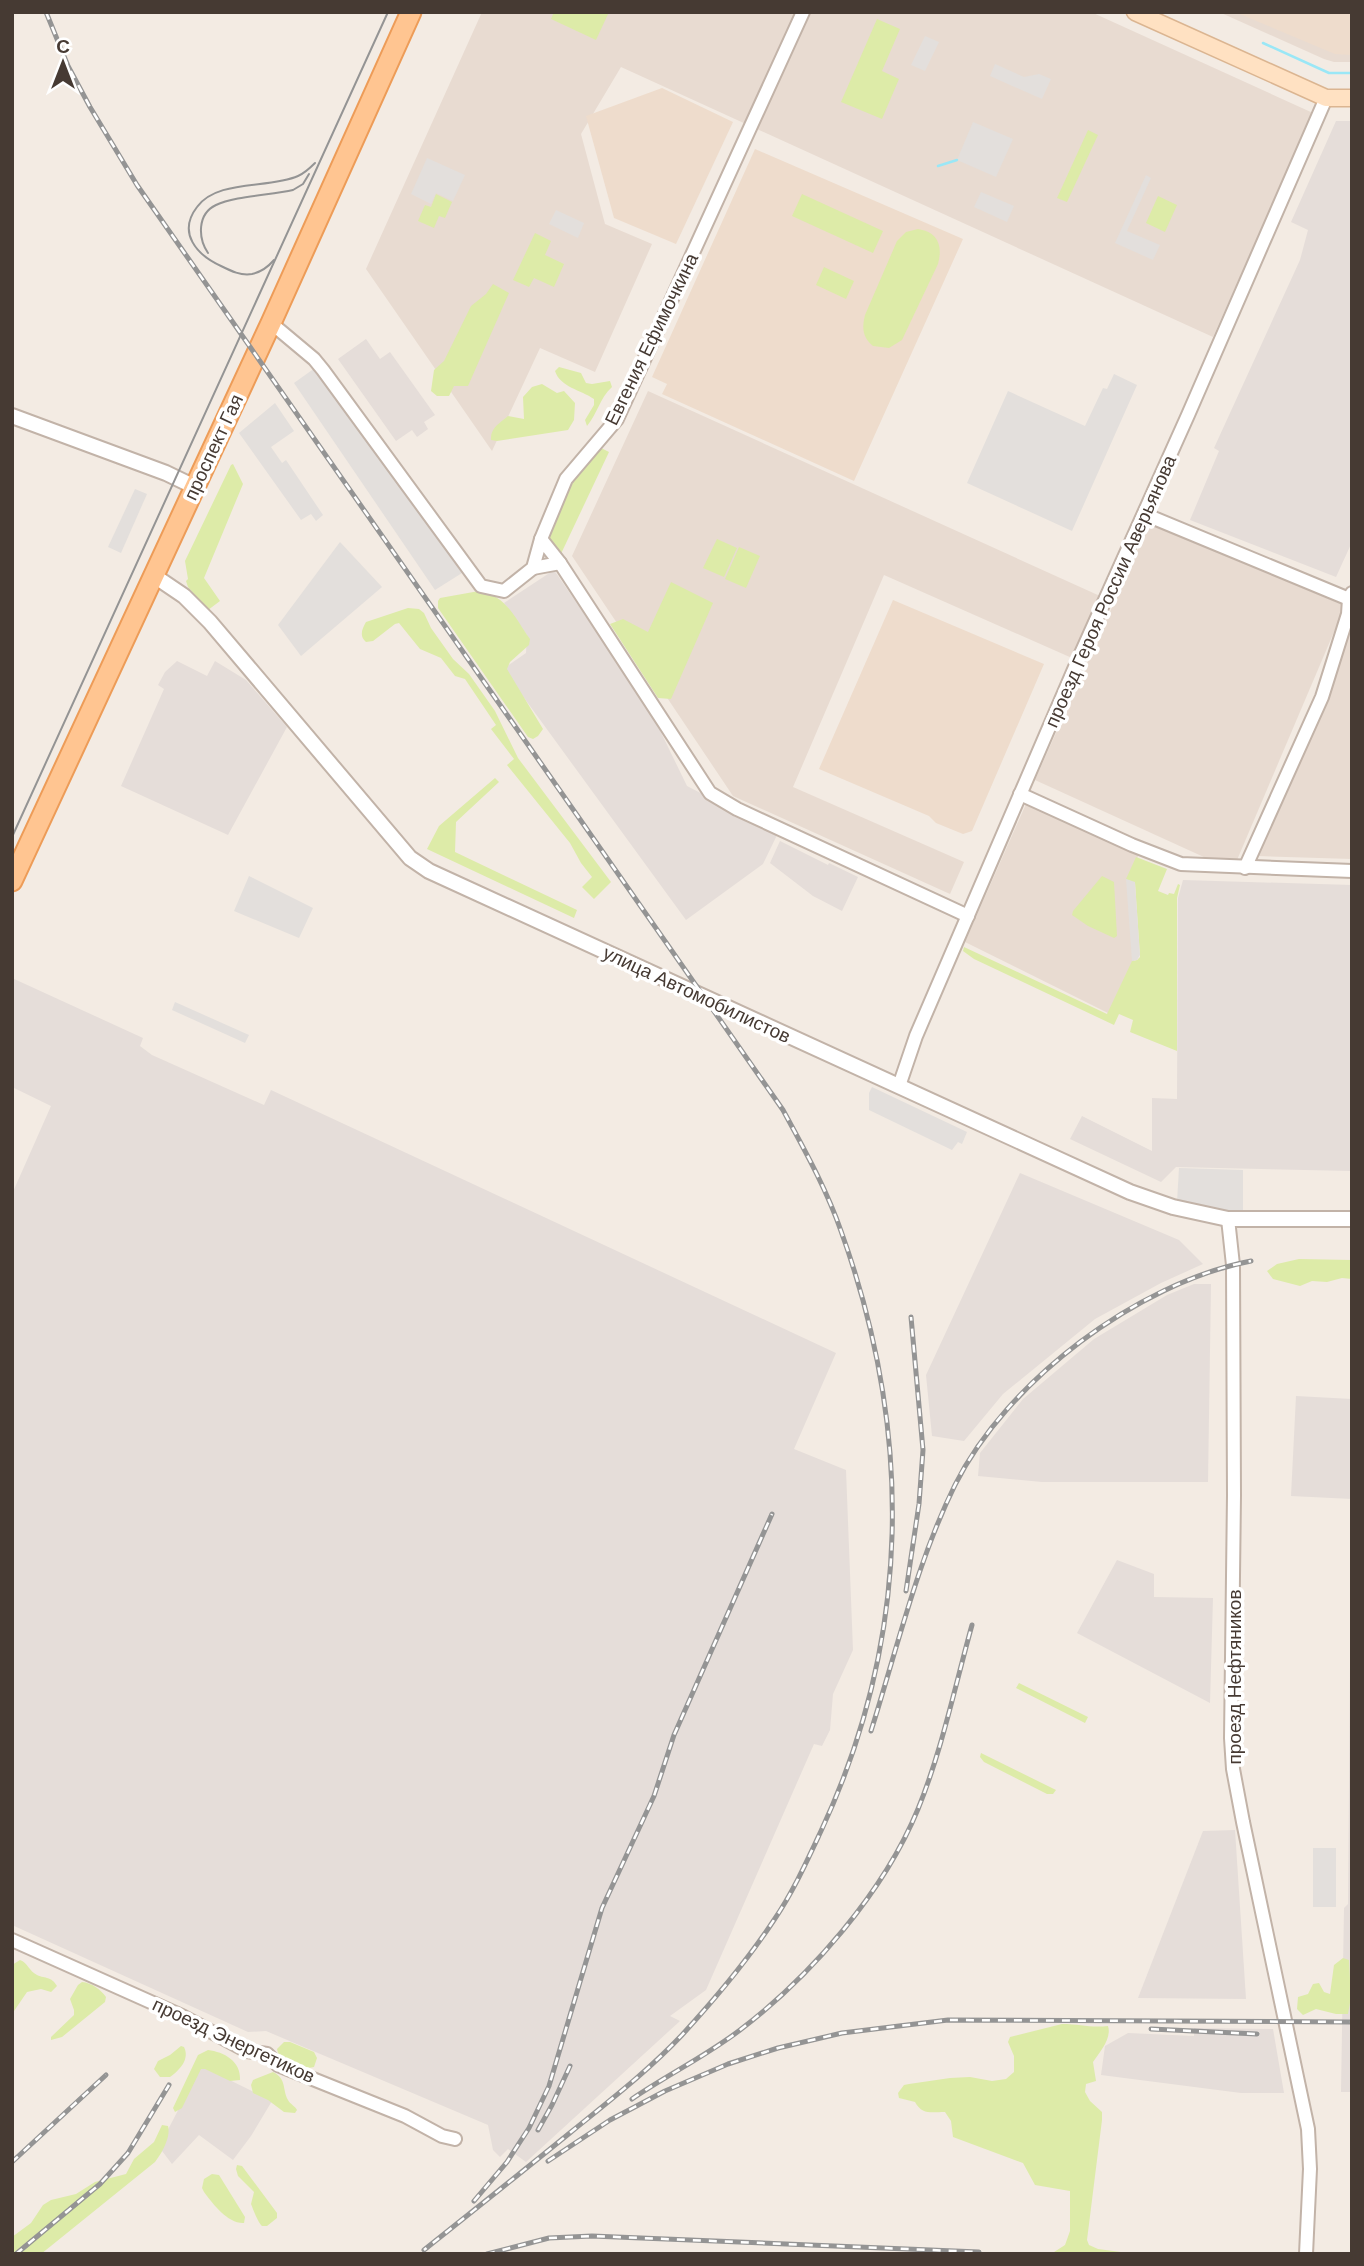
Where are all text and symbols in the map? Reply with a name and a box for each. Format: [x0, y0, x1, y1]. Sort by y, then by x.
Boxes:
north arrow [28, 28, 98, 98]
text: С [56, 36, 70, 57]
street label: Евгения Ефимочкина [601, 250, 702, 429]
street label: проспект Гая [180, 391, 247, 503]
street label: проезд Героя России Аверьянова [1041, 451, 1180, 731]
street label: улица Автомобилистов [600, 942, 794, 1047]
street label: проезд Нефтяников [1224, 1589, 1245, 1765]
street label: проезд Энергетиков [149, 1994, 318, 2087]

